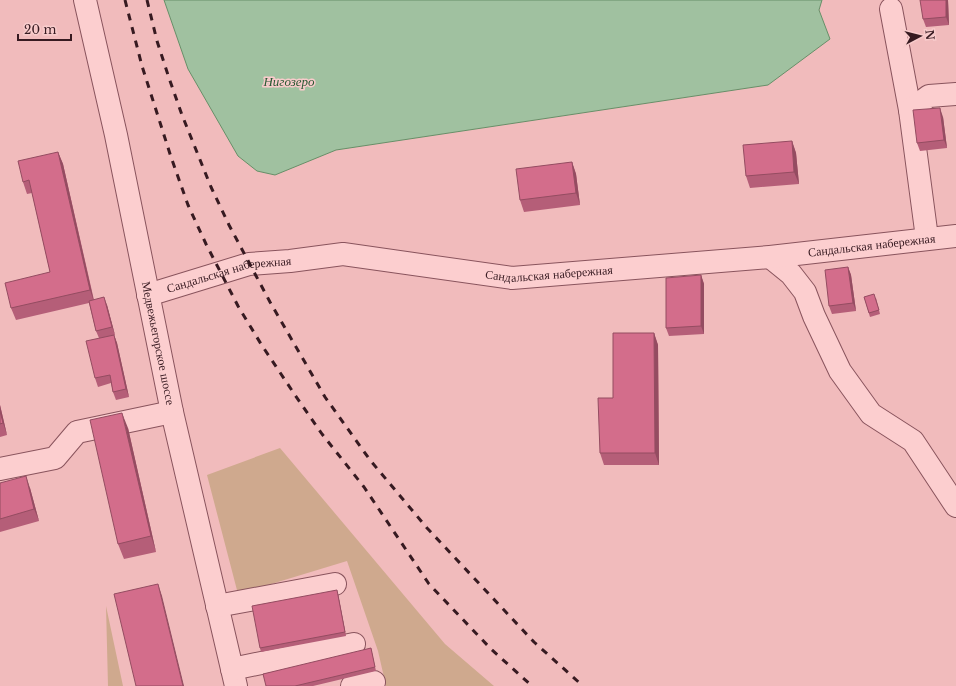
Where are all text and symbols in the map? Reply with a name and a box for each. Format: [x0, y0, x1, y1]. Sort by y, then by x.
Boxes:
scale bar [18, 16, 71, 42]
north arrow [900, 16, 940, 56]
text: 20 m [24, 22, 56, 37]
text: N [922, 29, 938, 41]
water label: Нигозеро [262, 73, 315, 90]
street label: Сандальская набережная [807, 230, 936, 260]
street label: Сандальская набережная [165, 253, 292, 296]
street label: Сандальская набережная [484, 262, 614, 285]
street label: Медвежьегорское шоссе [139, 280, 178, 406]

